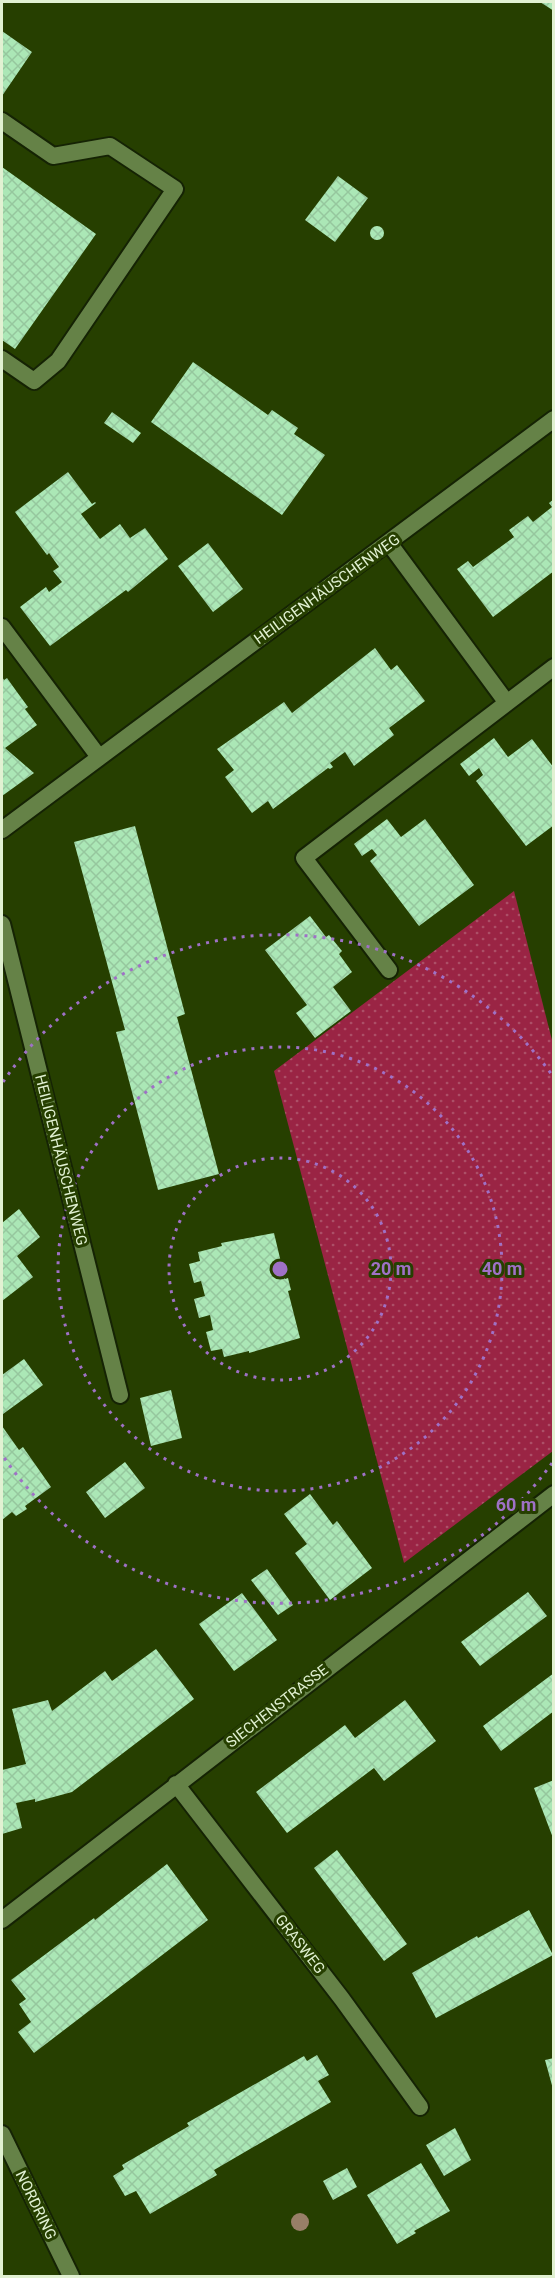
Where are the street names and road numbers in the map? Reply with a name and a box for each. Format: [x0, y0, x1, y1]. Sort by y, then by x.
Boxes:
street label: HEILIGENHÄUSCHENWEG [251, 530, 403, 648]
street label: HEILIGENHÄUSCHENWEG [31, 1073, 91, 1247]
street label: SIECHENSTRASSE [222, 1660, 332, 1751]
street label: GRASWEG [271, 1911, 329, 1977]
street label: NORDRING [12, 2168, 60, 2242]

